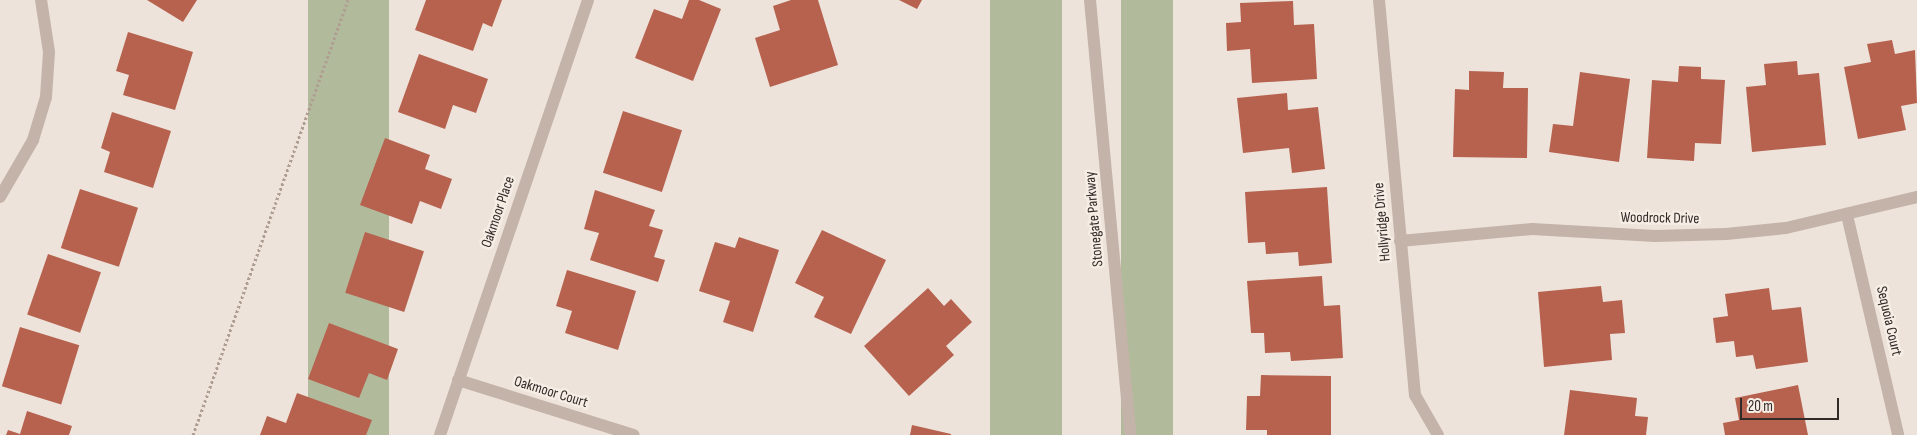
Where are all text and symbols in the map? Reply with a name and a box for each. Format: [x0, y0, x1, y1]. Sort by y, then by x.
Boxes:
street label: Stonegate Parkway [1081, 171, 1107, 267]
street label: Oakmoor Place [477, 174, 519, 250]
street label: Hollyridge Drive [1370, 182, 1394, 262]
street label: Woodrock Drive [1620, 208, 1700, 228]
street label: Sequoia Court [1872, 284, 1906, 358]
street label: Oakmoor Court [512, 372, 590, 412]
scale bar [1742, 388, 1841, 420]
text: 20 m [1748, 397, 1773, 416]

